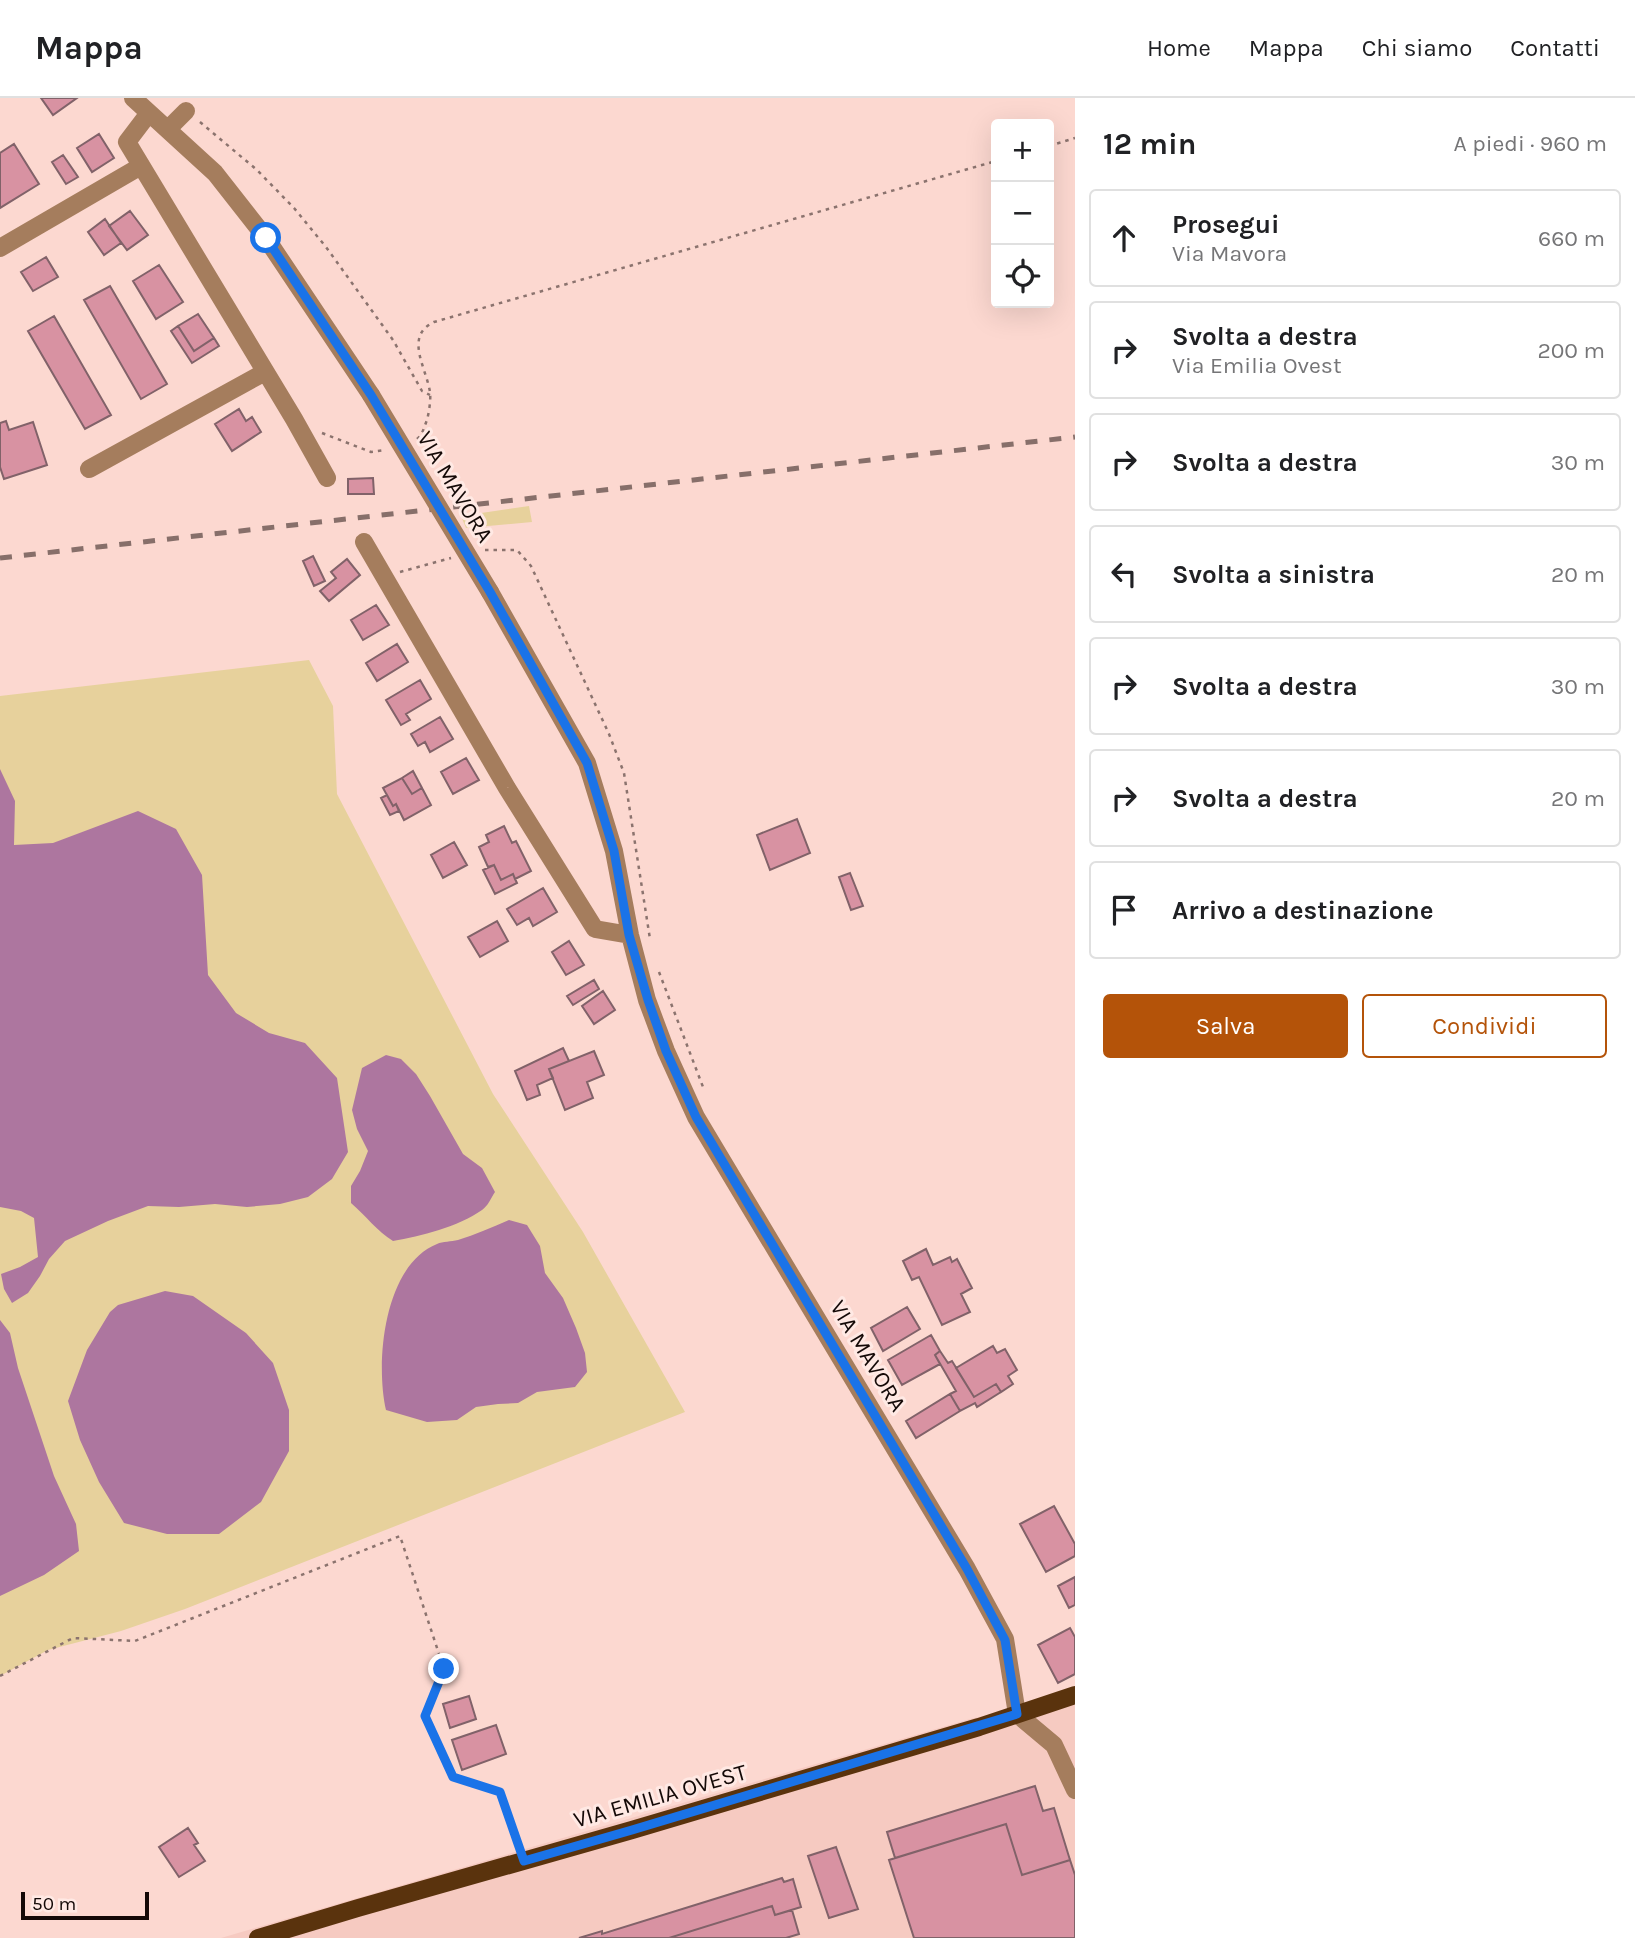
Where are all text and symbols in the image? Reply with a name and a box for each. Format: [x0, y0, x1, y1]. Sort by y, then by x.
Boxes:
text: Mappa [35, 29, 143, 67]
text: Home [1147, 34, 1211, 62]
text: Mappa [1249, 34, 1324, 62]
text: Chi siamo [1362, 34, 1472, 62]
text: Contatti [1510, 34, 1600, 62]
map controls [991, 119, 1054, 308]
button: + [991, 119, 1054, 182]
text: 12 min [1103, 126, 1196, 162]
text: A piedi · 960 m [1454, 130, 1607, 157]
button: − [991, 182, 1054, 245]
text: Prosegui [1172, 209, 1279, 240]
icon: ahead [1105, 219, 1143, 257]
route start [250, 222, 281, 253]
text: 660 m [1538, 225, 1605, 252]
text: Via Mavora [1172, 240, 1287, 267]
button: locate [991, 245, 1054, 308]
text: Svolta a destra [1172, 321, 1358, 352]
icon: right [1105, 331, 1143, 369]
text: 200 m [1537, 337, 1605, 364]
text: Via Emilia Ovest [1172, 352, 1342, 379]
street label: VIA MAVORA [411, 426, 499, 548]
icon: right [1105, 443, 1143, 481]
text: Svolta a destra [1172, 447, 1358, 478]
text: 30 m [1551, 449, 1605, 476]
icon: left [1105, 555, 1143, 593]
text: Svolta a sinistra [1172, 559, 1375, 590]
text: 20 m [1551, 561, 1605, 588]
icon: right [1105, 667, 1143, 705]
text: Svolta a destra [1172, 671, 1358, 702]
text: 30 m [1551, 673, 1605, 700]
icon: right [1105, 779, 1143, 817]
text: Svolta a destra [1172, 783, 1358, 814]
text: 20 m [1551, 785, 1605, 812]
icon: arrive [1105, 891, 1143, 929]
text: Arrivo a destinazione [1172, 895, 1434, 926]
button: Salva [1103, 994, 1348, 1058]
button: Condividi [1362, 994, 1607, 1058]
street label: VIA MAVORA [824, 1295, 912, 1417]
route end [428, 1653, 459, 1684]
street label: VIA EMILIA OVEST [570, 1758, 750, 1834]
scale bar [21, 1889, 149, 1921]
text: 50 m [32, 1893, 76, 1915]

